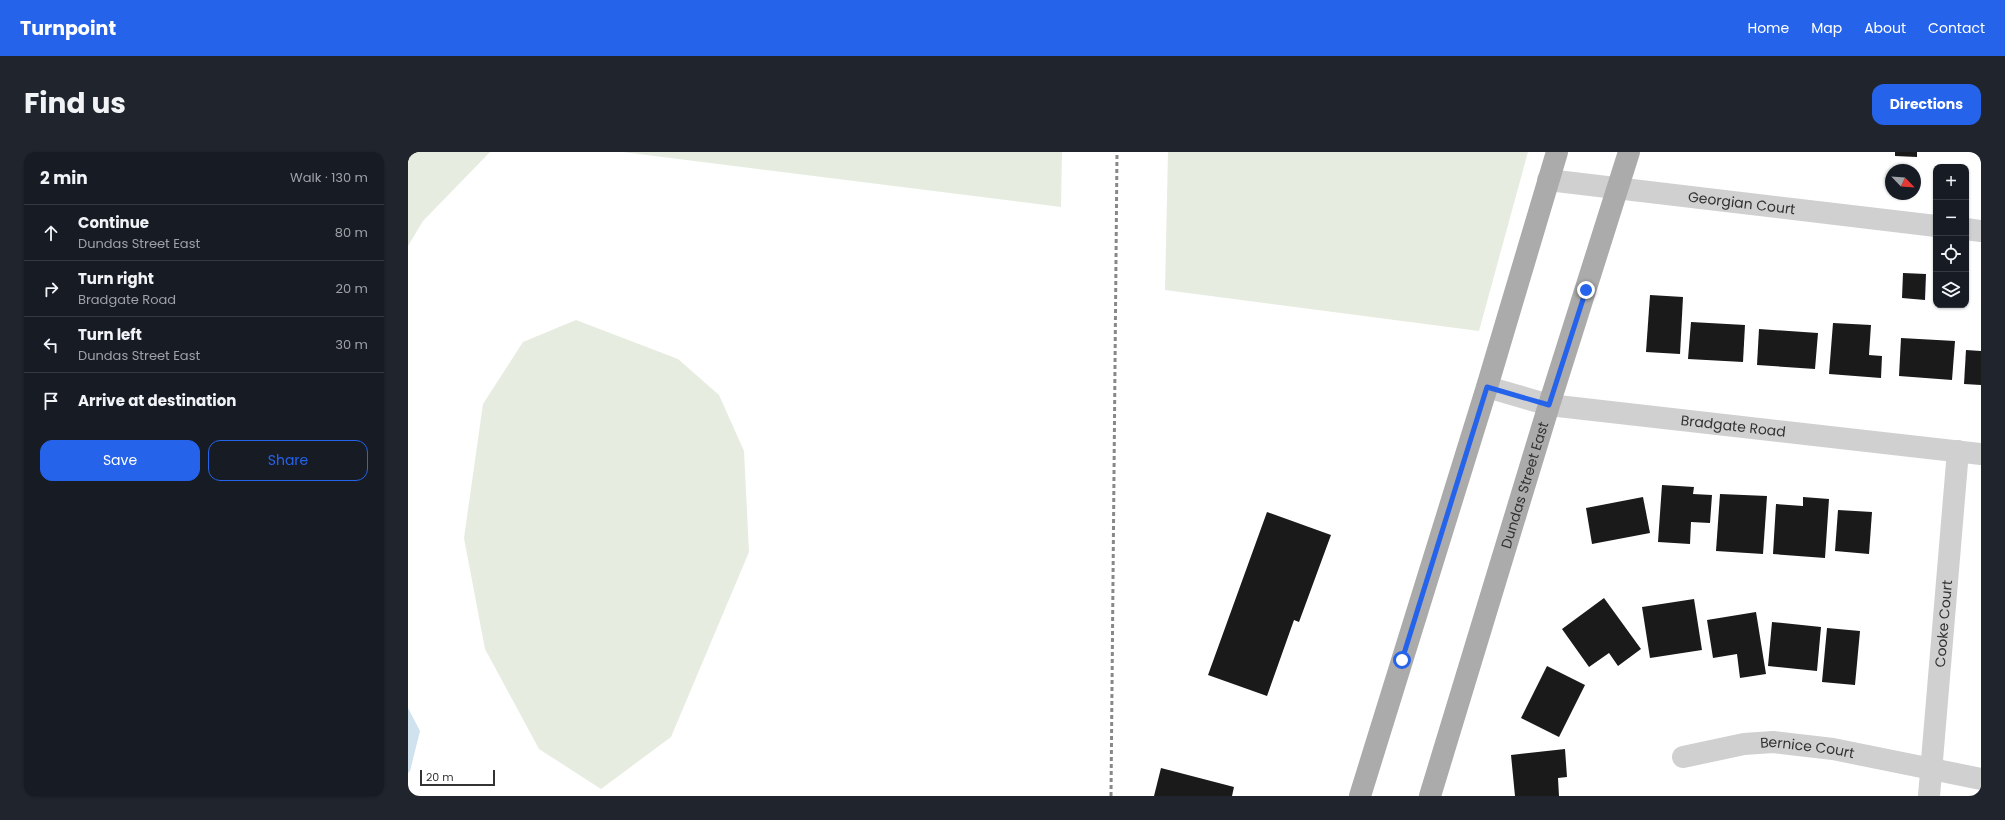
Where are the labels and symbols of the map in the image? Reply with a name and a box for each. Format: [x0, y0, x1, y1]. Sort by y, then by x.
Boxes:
north arrow [1885, 164, 1921, 200]
street label: Georgian Court [1687, 187, 1796, 219]
route end [1577, 281, 1595, 299]
street label: Bradgate Road [1680, 410, 1787, 442]
street label: Dundas Street East [1496, 419, 1553, 551]
street label: Cooke Court [1930, 579, 1957, 668]
route start [1393, 651, 1411, 669]
street label: Bernice Court [1759, 732, 1856, 763]
scale bar [420, 768, 495, 787]

